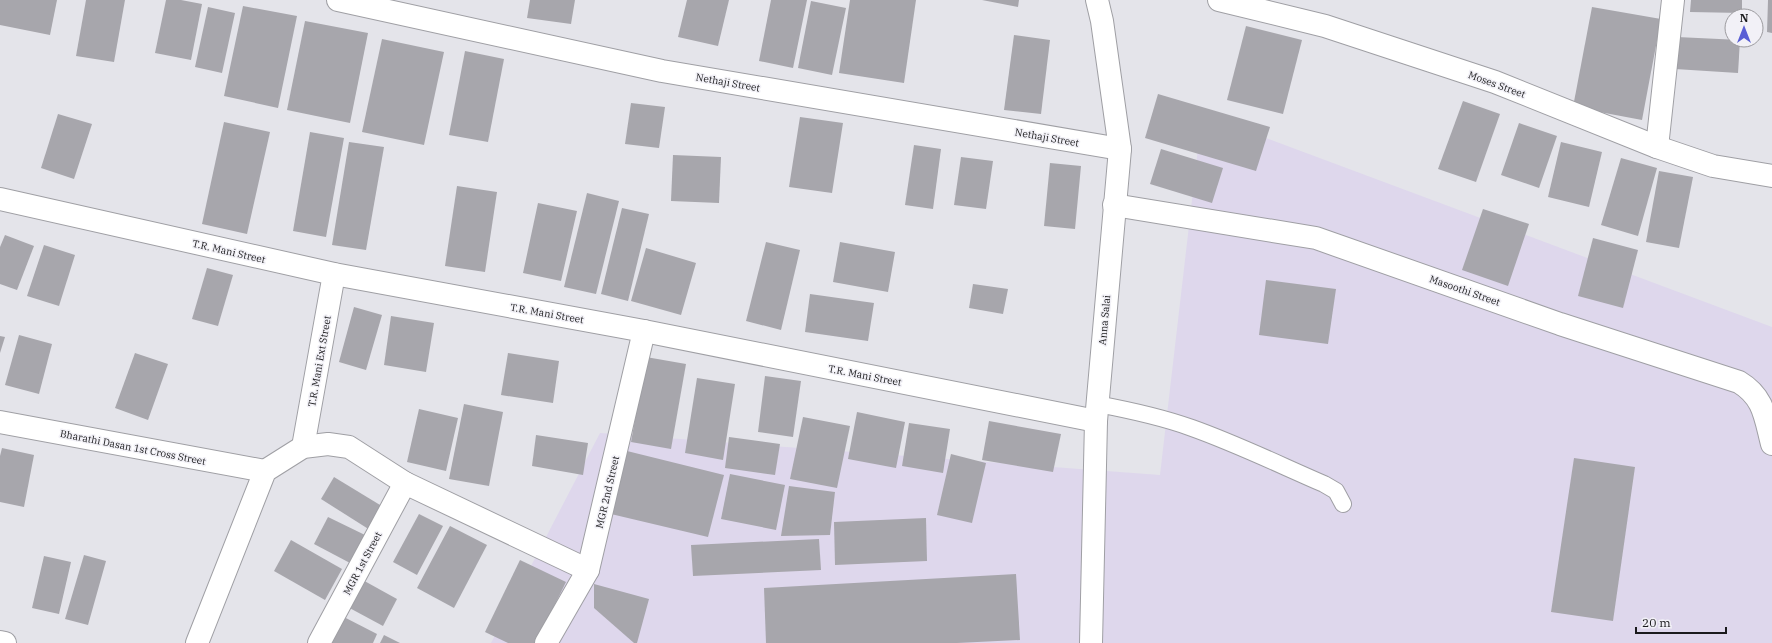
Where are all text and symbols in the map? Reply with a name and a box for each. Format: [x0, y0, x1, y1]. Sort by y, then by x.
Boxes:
north arrow [1724, 8, 1764, 48]
text: N [1740, 11, 1749, 25]
street label: Moses Street [1466, 68, 1528, 101]
street label: Nethaji Street [695, 70, 761, 95]
street label: Nethaji Street [1014, 125, 1080, 150]
street label: T.R. Mani Street [191, 237, 267, 266]
street label: Masoothi Street [1428, 272, 1502, 309]
street label: Anna Salai [1096, 294, 1113, 346]
street label: T.R. Mani Street [509, 301, 585, 326]
street label: T.R. Mani Ext Street [305, 314, 334, 408]
street label: T.R. Mani Street [827, 362, 903, 389]
street label: Bharathi Dasan 1st Cross Street [59, 427, 207, 468]
street label: MGR 2nd Street [593, 454, 622, 530]
street label: MGR 1st Street [340, 529, 385, 597]
scale bar [1636, 609, 1726, 635]
text: 20 m [1642, 615, 1671, 630]

